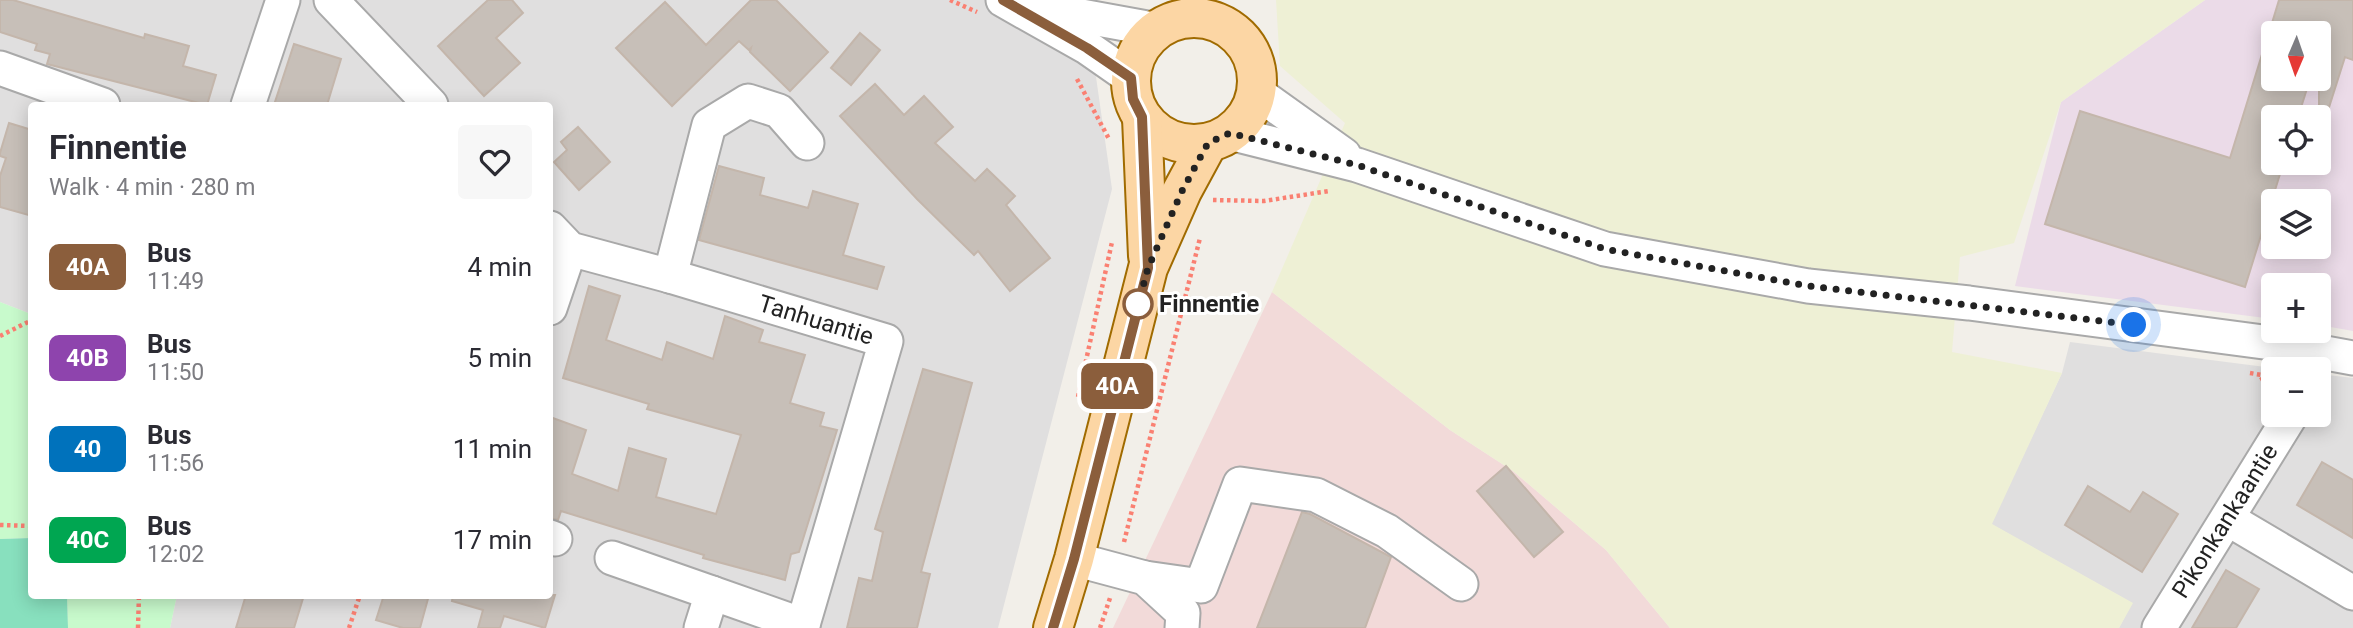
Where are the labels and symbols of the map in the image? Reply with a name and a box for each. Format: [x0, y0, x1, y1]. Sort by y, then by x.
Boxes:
north arrow [2261, 21, 2331, 91]
street label: Tanhuantie [755, 289, 877, 351]
marker: Finnentie [1123, 289, 1153, 319]
place label: Finnentie [1159, 290, 1259, 318]
your location [2116, 307, 2151, 342]
line badge: 40A [1077, 363, 1157, 409]
street label: Pikonkankaantie [2166, 439, 2284, 603]

